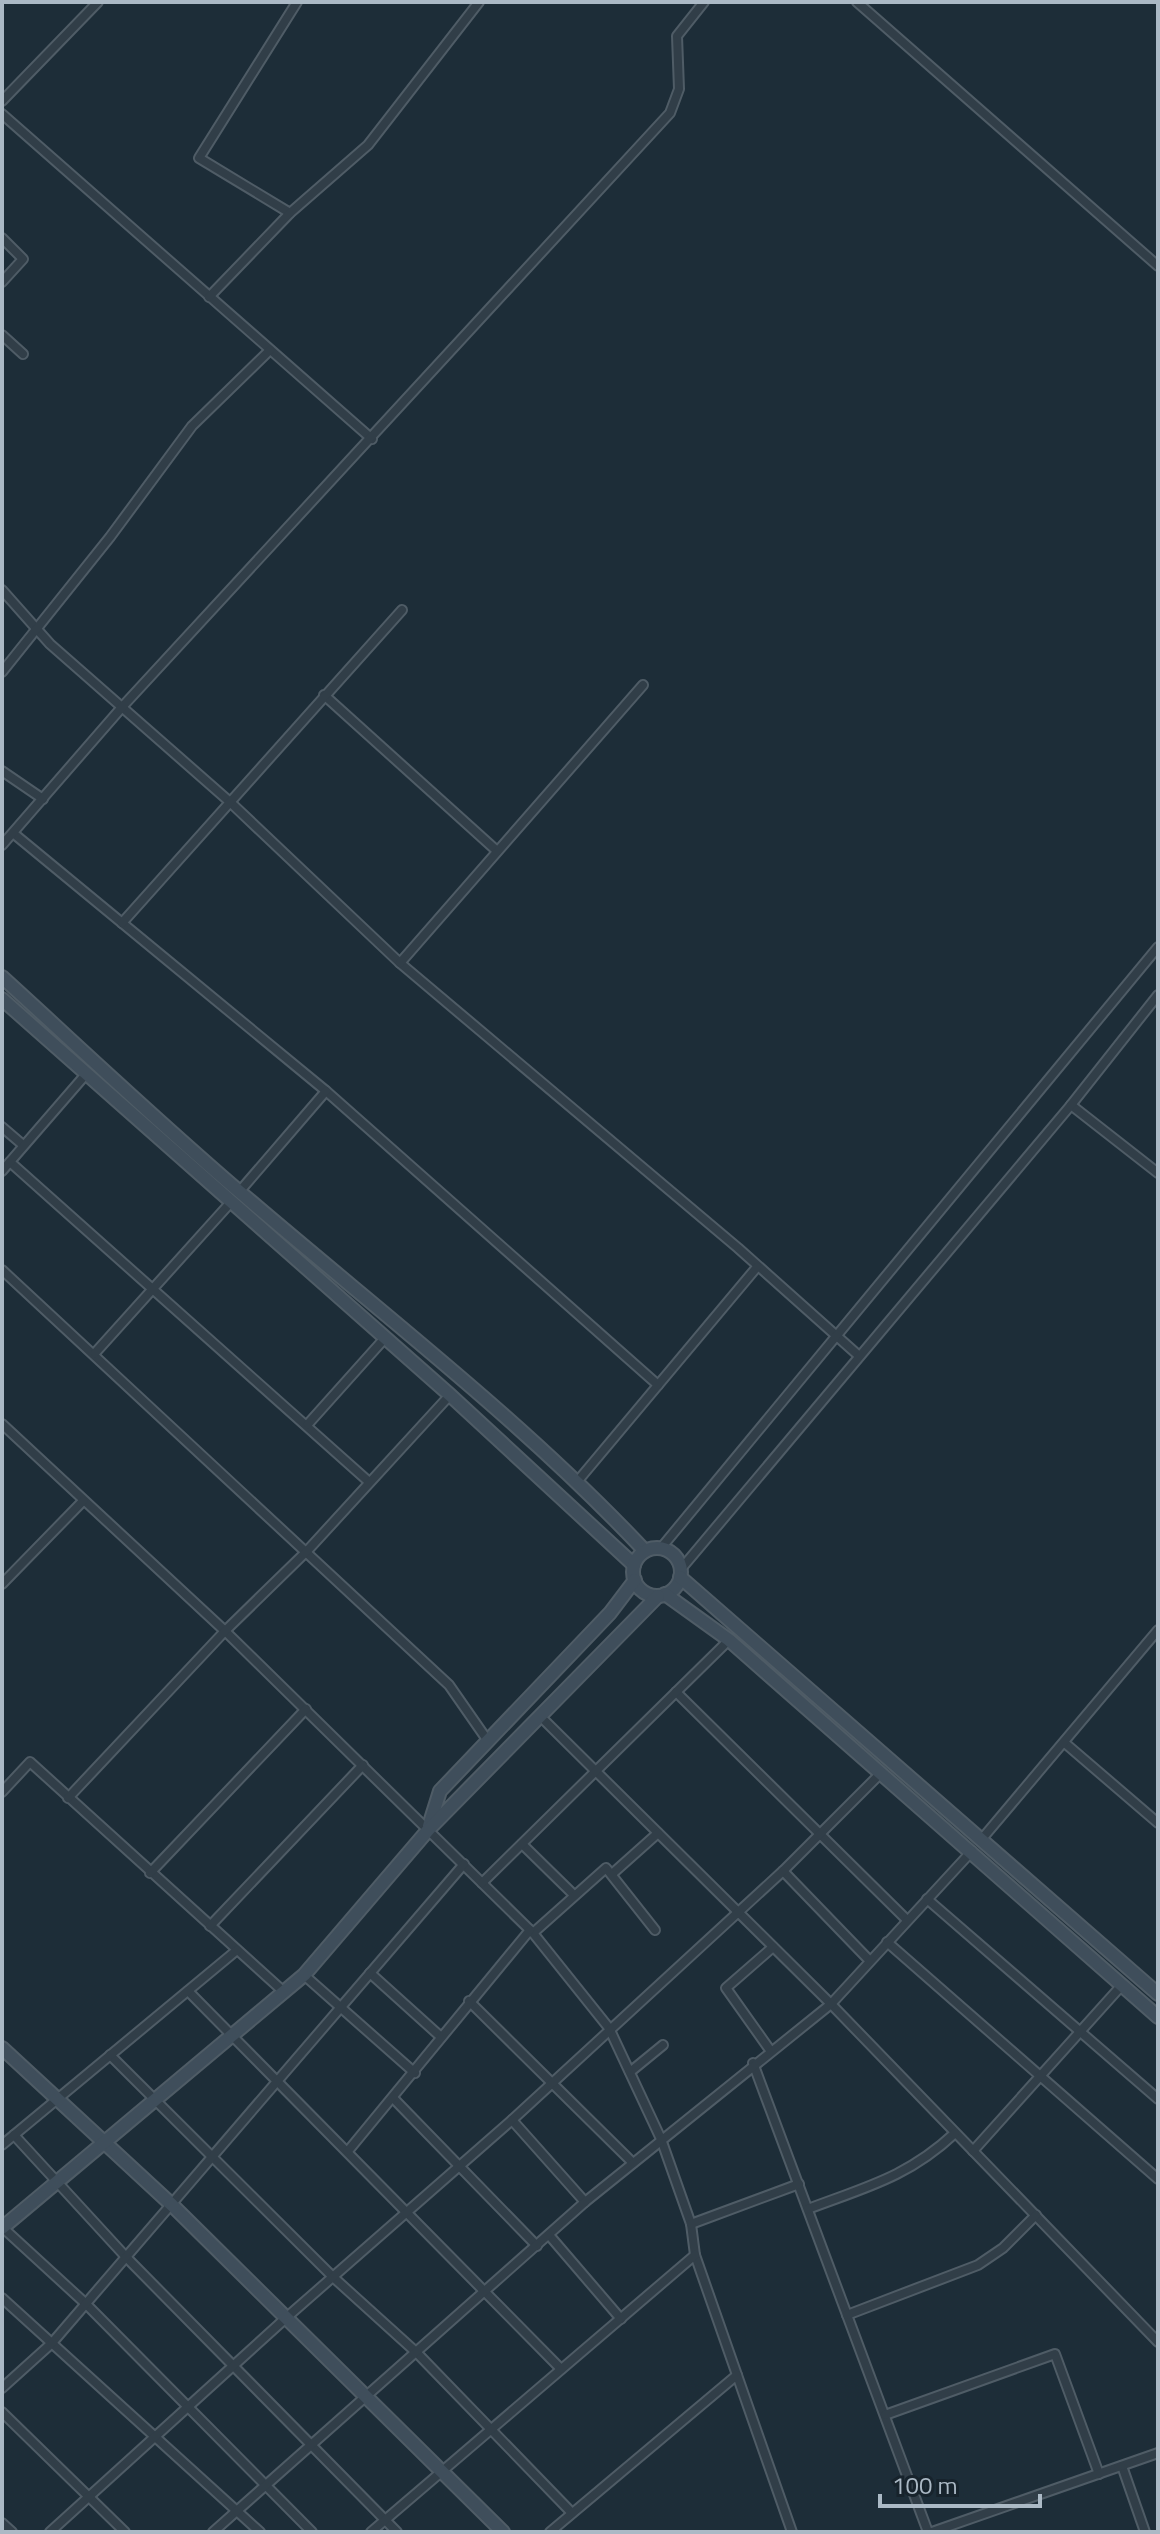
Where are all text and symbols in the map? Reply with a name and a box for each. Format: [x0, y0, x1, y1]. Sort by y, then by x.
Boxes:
scale bar [880, 2458, 1040, 2508]
text: 100 m [892, 2467, 958, 2503]

